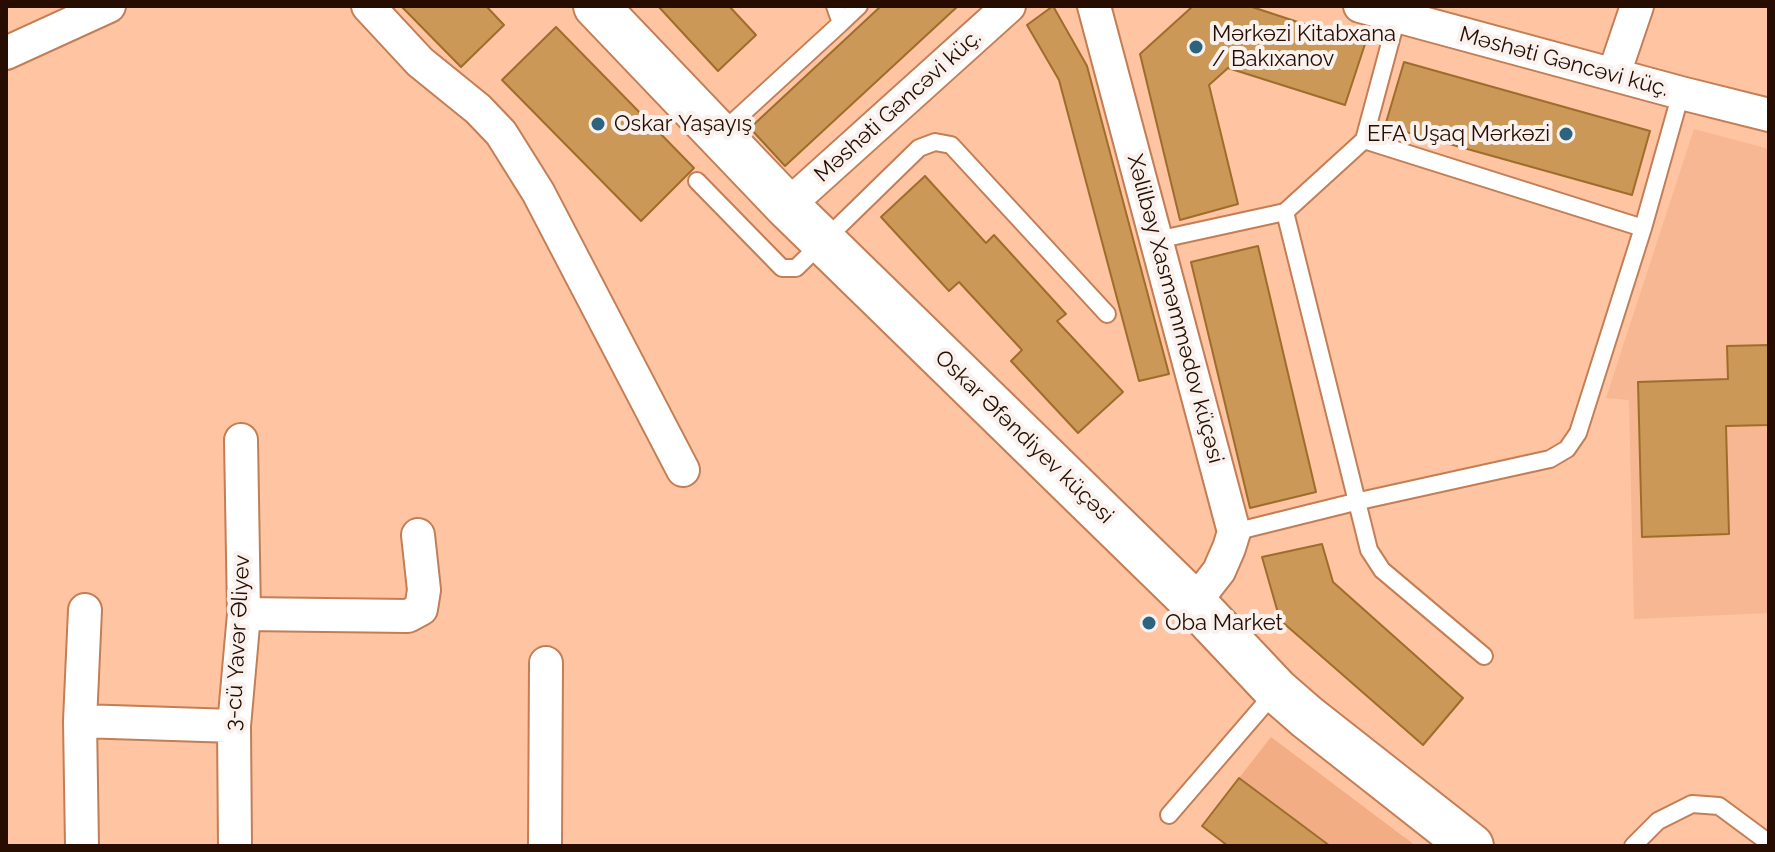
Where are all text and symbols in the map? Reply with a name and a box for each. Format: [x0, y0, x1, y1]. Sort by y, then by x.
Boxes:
place label: Mərkəzi Kitabxana / Bakıxanov [1212, 21, 1396, 72]
street label: Məshəti Gəncəvi küç. [1457, 21, 1671, 103]
street label: Məshəti Gəncəvi küç. [809, 24, 987, 188]
marker: Mərkəzi Kitabxana / Bakıxanov [1187, 38, 1205, 56]
place label: Oskar Yaşayış [614, 111, 752, 137]
marker: Oskar Yaşayış [589, 115, 607, 133]
place label: EFA Uşaq Mərkəzi [1367, 121, 1550, 147]
marker: EFA Uşaq Mərkəzi [1557, 125, 1575, 143]
street label: Xəlilbəy Xasməmmədov küçəsi [1121, 152, 1229, 466]
street label: Oskar Əfəndiyev küçəsi [929, 345, 1119, 529]
street label: 3-cü Yavər Əliyev [220, 554, 256, 732]
place label: Oba Market [1165, 610, 1283, 636]
marker: Oba Market [1140, 614, 1158, 632]

